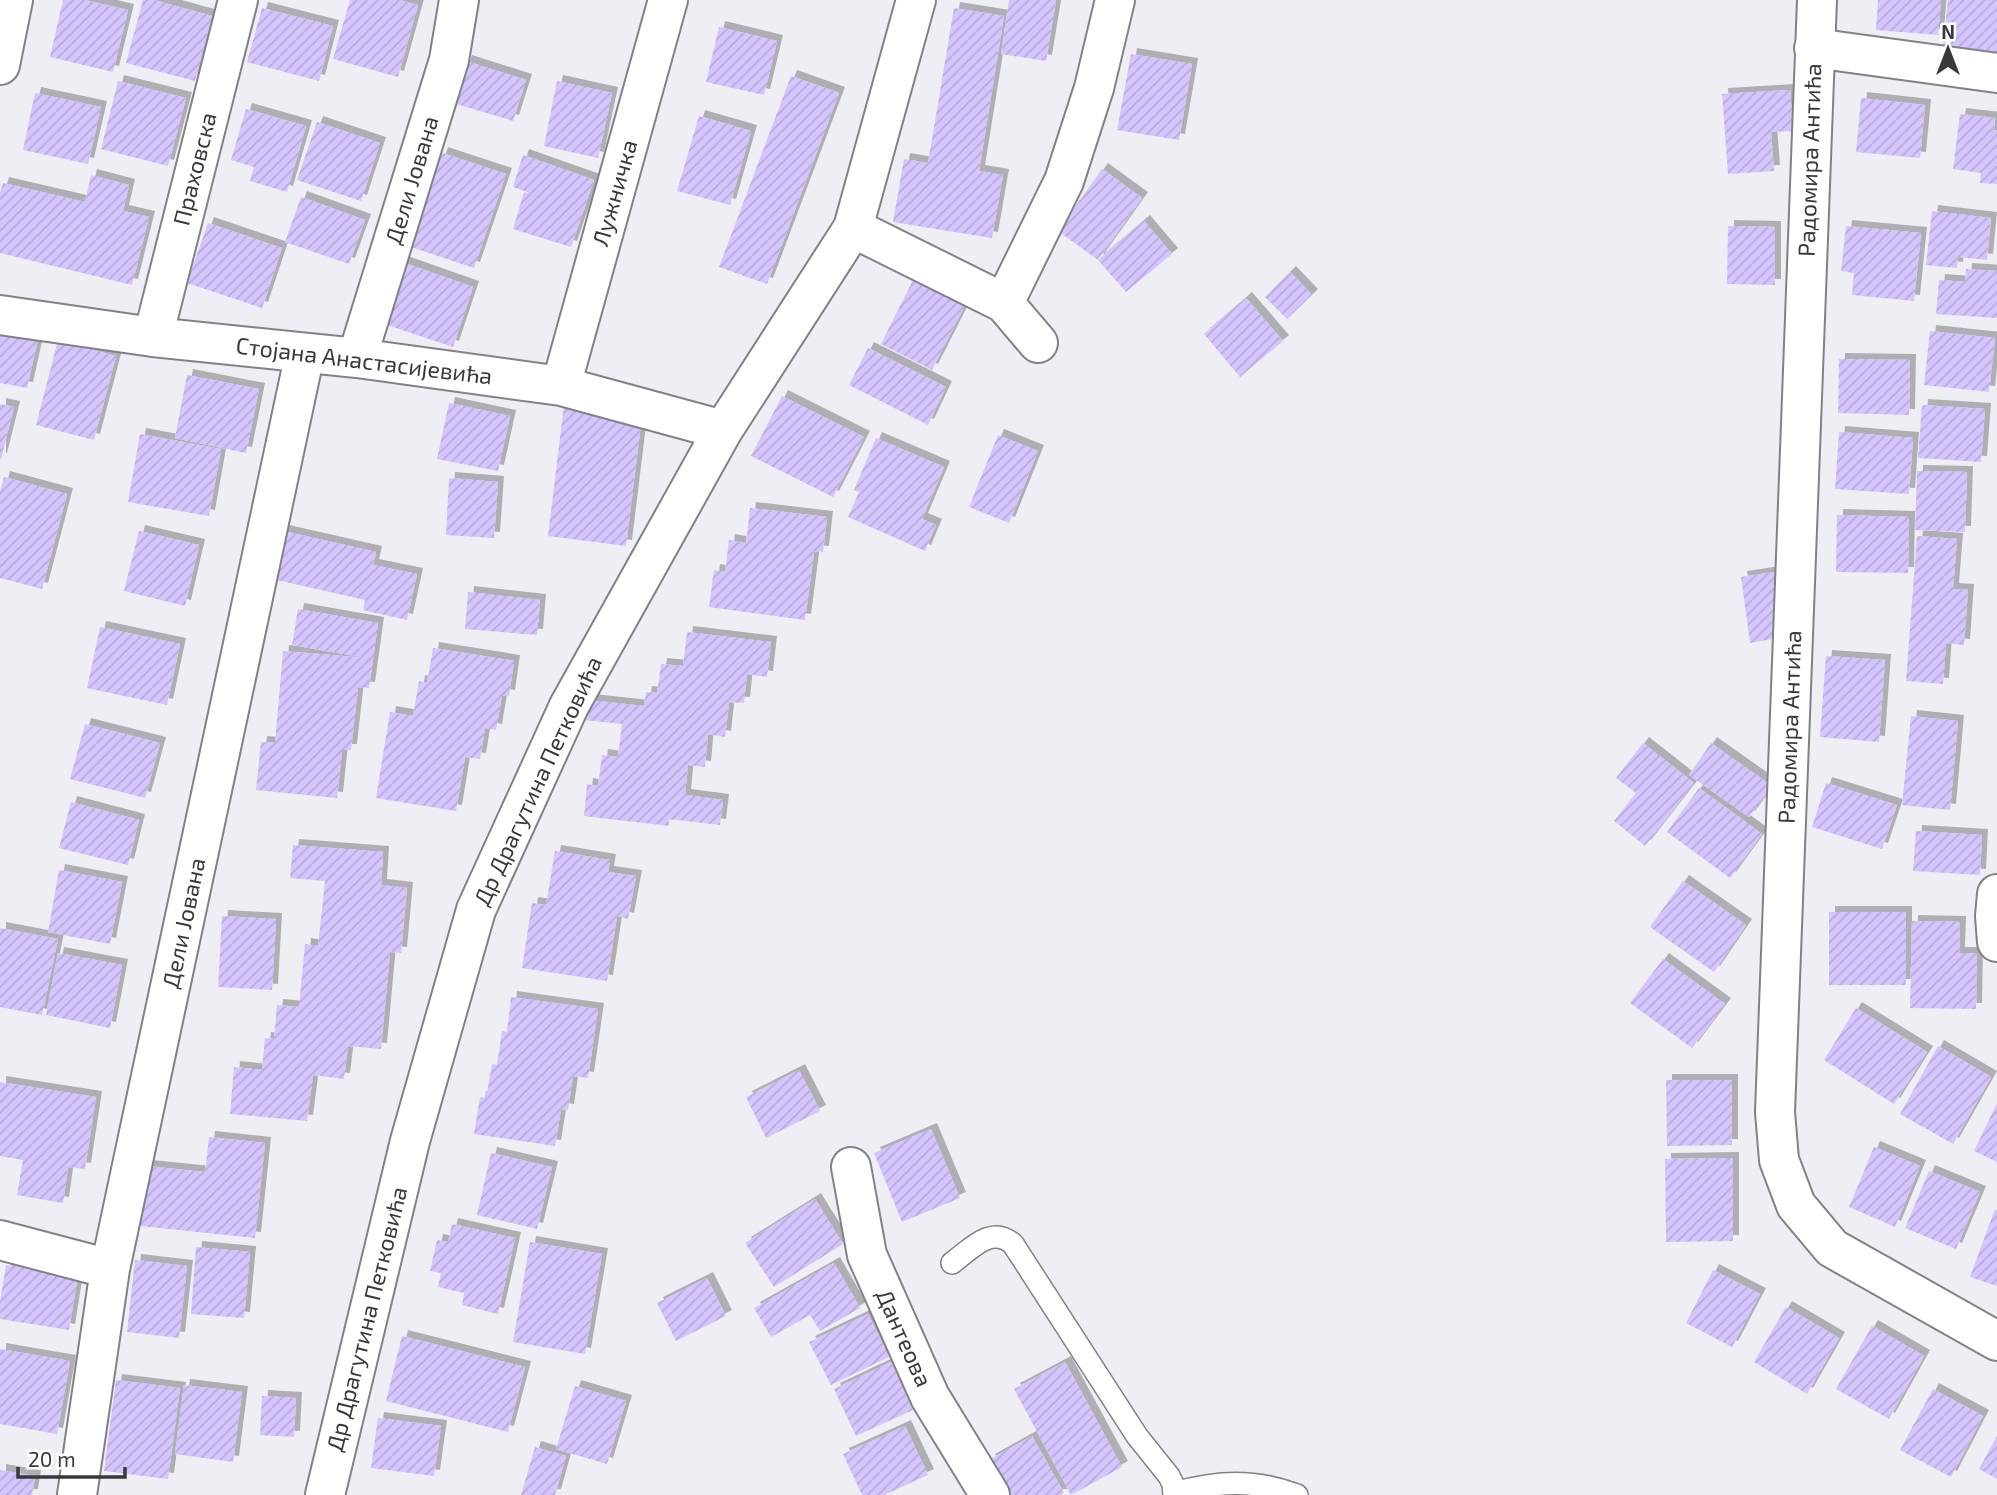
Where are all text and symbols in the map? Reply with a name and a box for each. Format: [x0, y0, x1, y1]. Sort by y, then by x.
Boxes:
north arrow [1913, 14, 1983, 84]
text: N [1941, 20, 1955, 43]
street label: Радомира Антића [1792, 63, 1826, 257]
street label: Праховска [166, 109, 222, 228]
street label: Дели Јована [378, 112, 444, 247]
street label: Лужничка [585, 136, 644, 249]
street label: Стојана Анастасијевића [234, 330, 494, 390]
street label: Радомира Антића [1772, 630, 1806, 824]
street label: Др Драгутина Петковића [467, 652, 608, 910]
street label: Дели Јована [156, 855, 210, 990]
street label: Др Драгутина Петковића [320, 1184, 413, 1454]
street label: Дантеова [871, 1284, 939, 1391]
scale bar [18, 1436, 124, 1480]
text: 20 m [28, 1446, 76, 1471]

